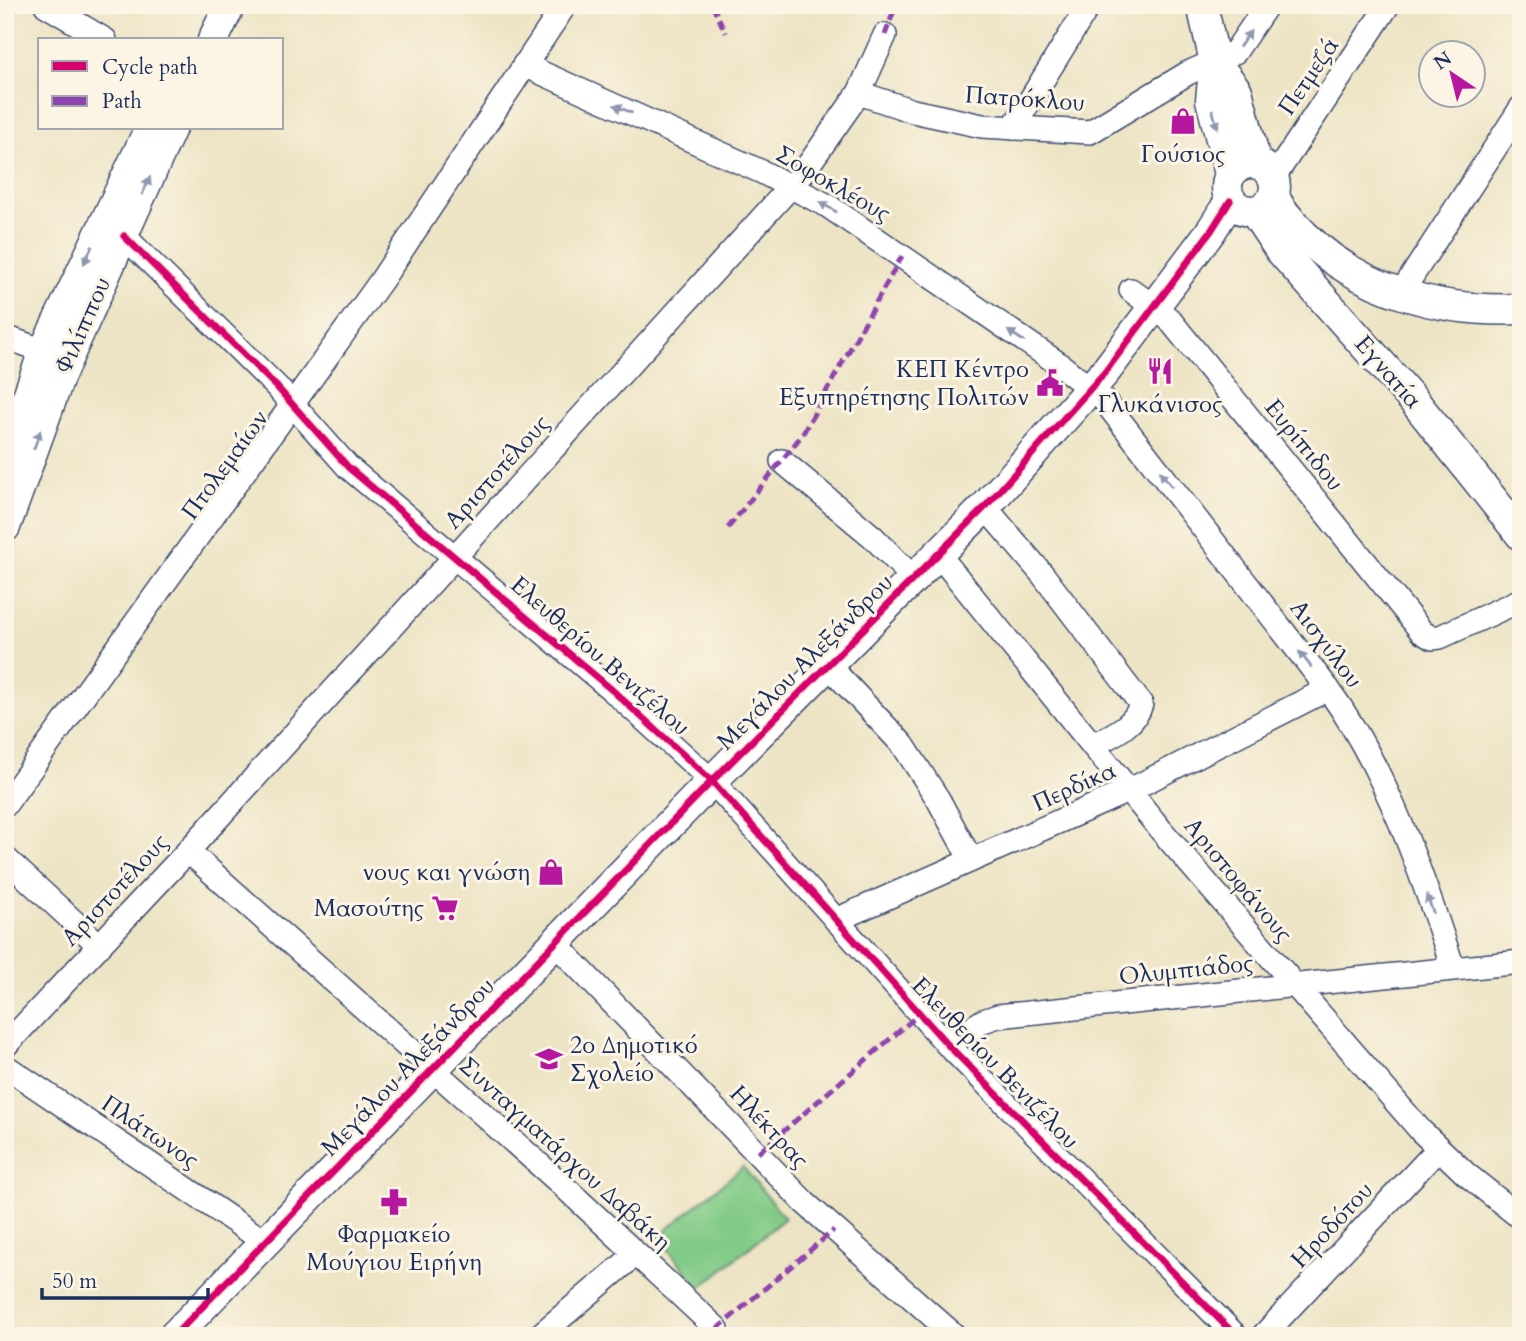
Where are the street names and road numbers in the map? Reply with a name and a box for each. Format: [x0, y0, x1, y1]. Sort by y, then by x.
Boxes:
street label: Πετμεζά [1271, 30, 1347, 122]
street label: Πατρόκλου [964, 78, 1086, 120]
street label: Σοφοκλέους [769, 138, 897, 230]
street label: Φιλίππου [47, 272, 119, 378]
street label: Εγνατία [1347, 328, 1429, 416]
street label: Ευρίπιδου [1257, 392, 1351, 498]
street label: Πτολεμαίων [174, 403, 276, 527]
street label: Αριστοτέλους [437, 408, 557, 536]
street label: Μεγάλου Αλεξάνδρου [709, 566, 901, 758]
street label: Ελευθερίου Βενιζέλου [503, 569, 697, 743]
street label: Αισχύλου [1282, 593, 1370, 695]
street label: Περδίκα [1027, 754, 1121, 820]
street label: Αριστοφάνους [1176, 811, 1300, 949]
street label: Αριστοτέλους [54, 826, 176, 954]
street label: Ολυμπιάδος [1117, 947, 1255, 993]
street label: Ελευθερίου Βενιζέλου [904, 969, 1086, 1157]
street label: Μεγάλου Αλεξάνδρου [314, 970, 502, 1164]
street label: Συνταγματάρχου Δαβάκη [452, 1050, 678, 1258]
street label: Ηλέκτρας [722, 1078, 816, 1176]
street label: Πλάτωνος [95, 1087, 205, 1177]
street label: Ηροδότου [1283, 1175, 1381, 1275]

